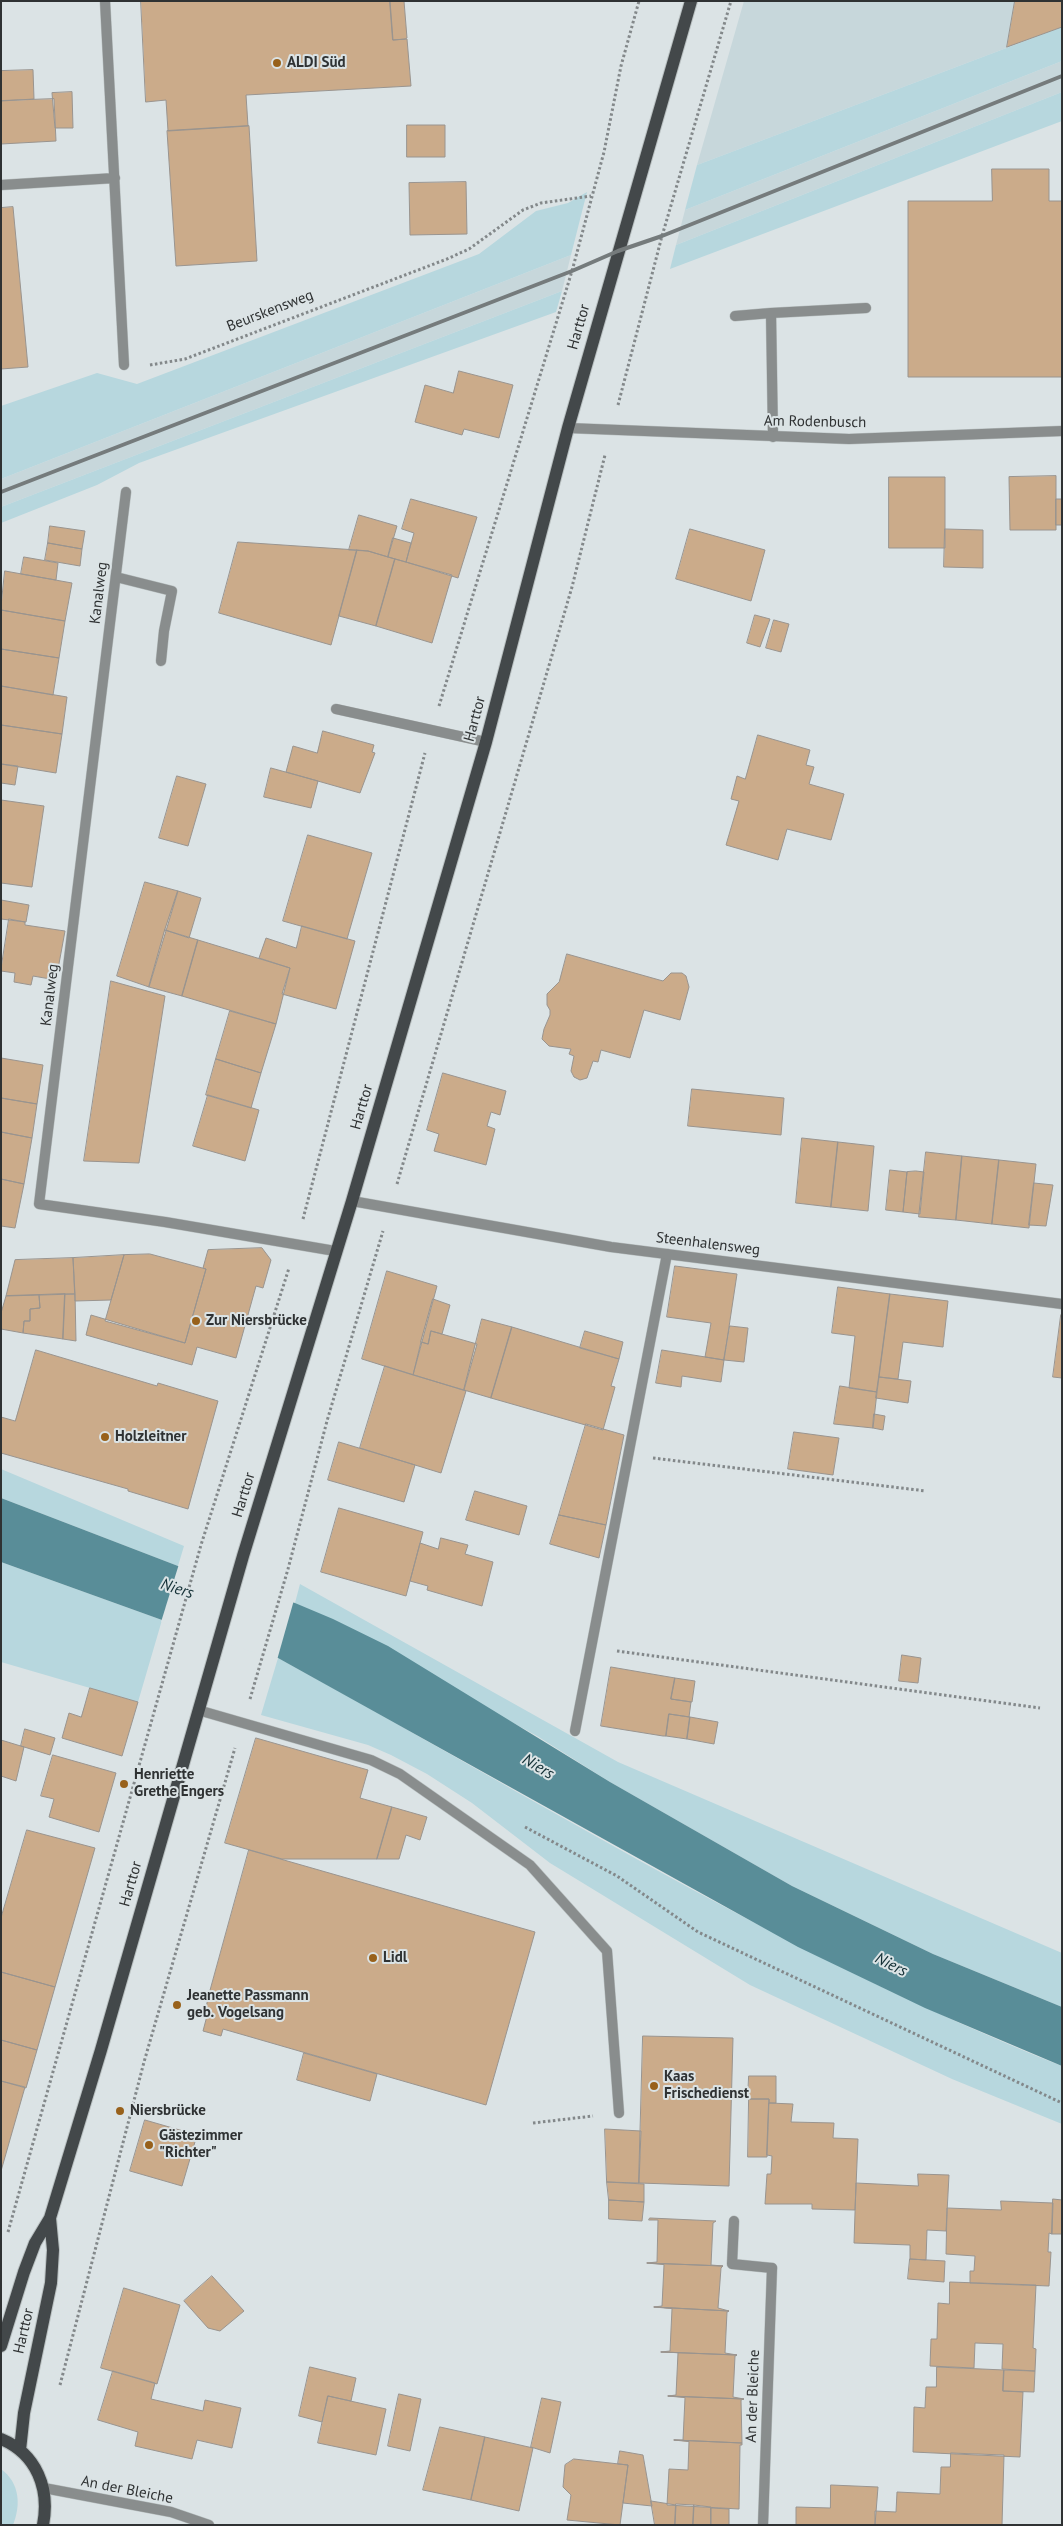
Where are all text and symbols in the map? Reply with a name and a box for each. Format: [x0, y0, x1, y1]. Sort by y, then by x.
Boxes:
place label: ALDI Süd [287, 54, 346, 72]
marker: ALDI Süd [271, 57, 283, 69]
street label: Beurskensweg [224, 286, 316, 336]
street label: Harttor [564, 302, 594, 352]
street label: Am Rodenbusch [764, 412, 866, 432]
street label: Kanalweg [86, 561, 112, 625]
street label: Harttor [460, 694, 490, 744]
street label: Kanalweg [37, 963, 63, 1027]
street label: Harttor [347, 1082, 377, 1132]
street label: Steenhalensweg [655, 1229, 761, 1259]
place label: Zur Niersbrücke [206, 1312, 307, 1330]
marker: Zur Niersbrücke [190, 1315, 202, 1327]
place label: Holzleitner [115, 1428, 186, 1446]
marker: Holzleitner [99, 1431, 111, 1443]
street label: Harttor [229, 1470, 259, 1520]
water label: Niers [158, 1575, 196, 1603]
water label: Niers [519, 1750, 557, 1784]
place label: Henriette Grethe Engers [134, 1766, 224, 1801]
marker: Henriette Grethe Engers [118, 1778, 130, 1790]
street label: Harttor [116, 1859, 146, 1909]
place label: Lidl [383, 1949, 407, 1967]
water label: Niers [872, 1949, 910, 1981]
marker: Lidl [367, 1952, 379, 1964]
place label: Jeanette Passmann geb. Vogelsang [187, 1987, 309, 2022]
marker: Jeanette Passmann geb. Vogelsang [171, 1999, 183, 2011]
place label: Kaas Frischedienst [664, 2068, 749, 2103]
marker: Kaas Frischedienst [648, 2080, 660, 2092]
place label: Niersbrücke [130, 2102, 206, 2120]
marker: Niersbrücke [114, 2105, 126, 2117]
place label: Gästezimmer "Richter" [159, 2127, 243, 2162]
marker: Gästezimmer "Richter" [143, 2139, 155, 2151]
street label: Harttor [10, 2306, 38, 2356]
street label: An der Bleiche [742, 2349, 764, 2443]
street label: An der Bleiche [80, 2472, 174, 2508]

